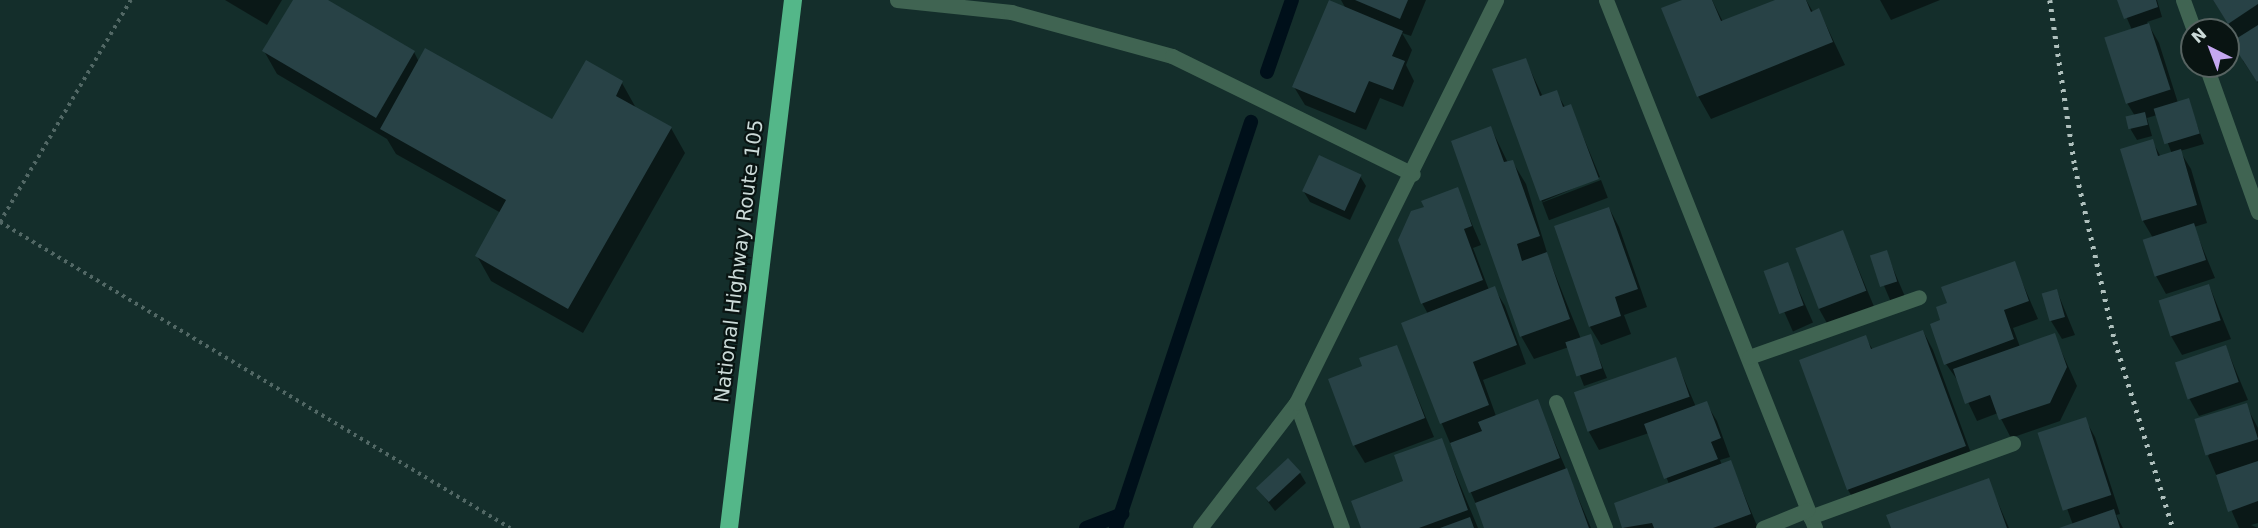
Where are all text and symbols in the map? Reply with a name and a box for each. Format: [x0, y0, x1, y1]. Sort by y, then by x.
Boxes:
north arrow [2180, 18, 2240, 78]
text: N [2188, 24, 2210, 47]
street label: National Highway Route 105 [710, 118, 768, 404]

